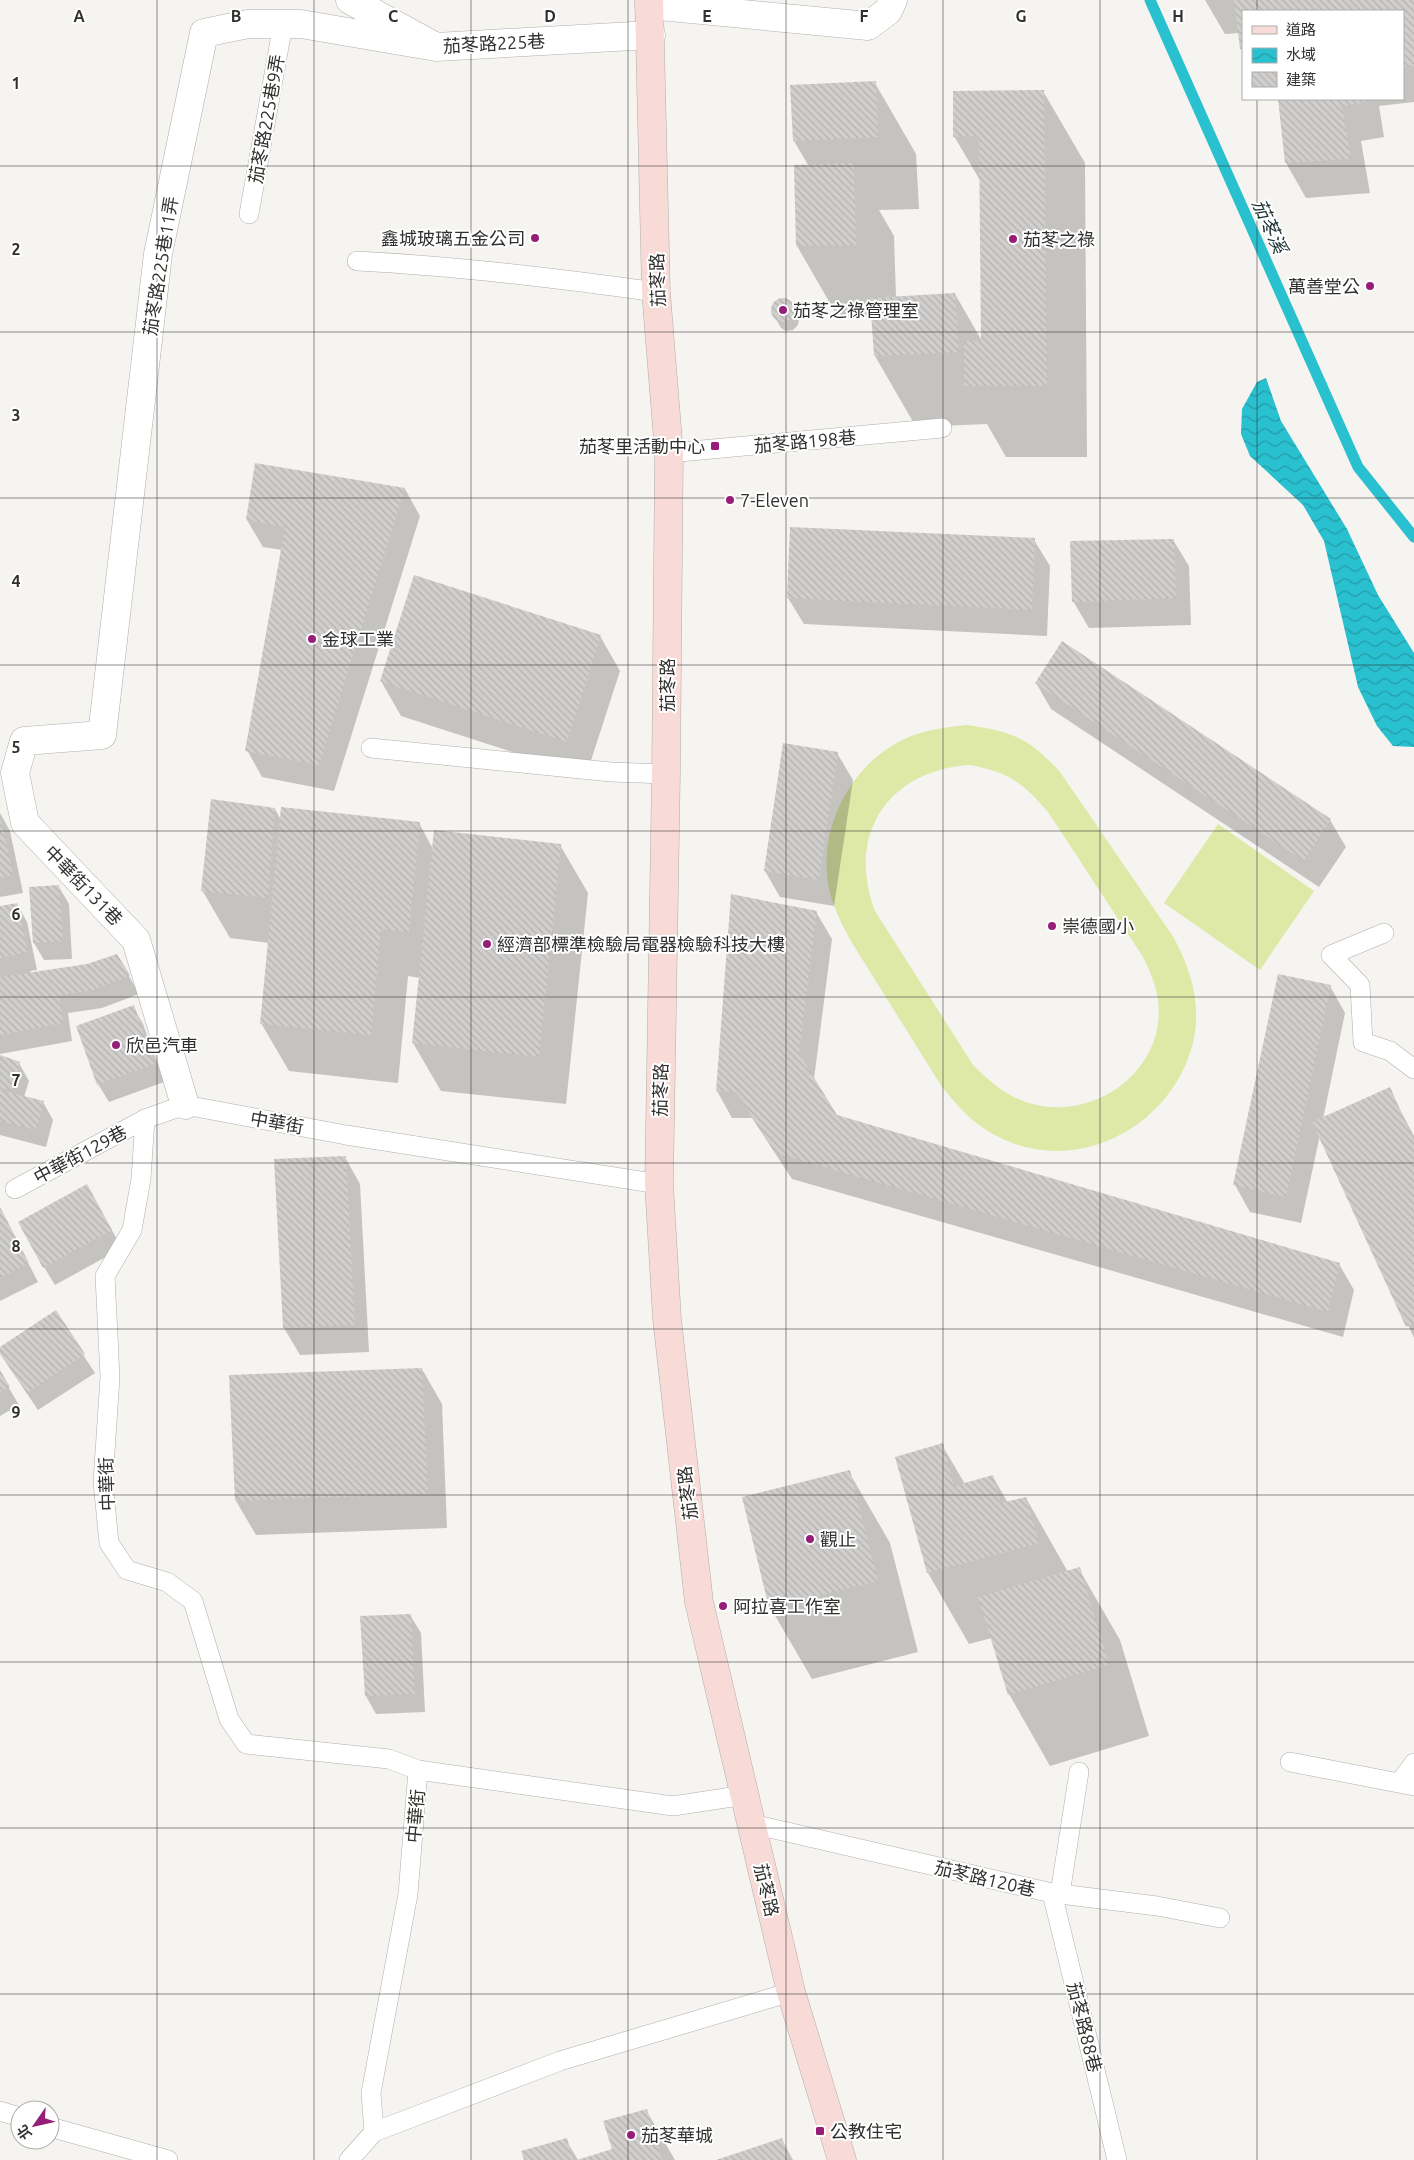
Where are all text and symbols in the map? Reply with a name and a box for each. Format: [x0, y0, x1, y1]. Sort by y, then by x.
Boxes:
text: A [73, 7, 85, 25]
text: B [231, 7, 241, 25]
text: C [388, 7, 398, 25]
text: D [544, 7, 556, 25]
text: E [702, 7, 712, 25]
text: F [860, 7, 869, 25]
text: G [1015, 7, 1027, 25]
text: H [1172, 7, 1184, 25]
legend [1242, 10, 1404, 100]
text: 道路 [1286, 21, 1316, 38]
street label: 茄苳路225巷 [442, 30, 546, 56]
text: 水域 [1286, 46, 1316, 63]
street label: 茄苳路225巷9弄 [245, 53, 287, 185]
text: 建築 [1286, 71, 1316, 88]
text: 1 [11, 74, 21, 92]
street label: 茄苳路225巷11弄 [139, 195, 181, 337]
water label: 茄苳溪 [1248, 195, 1293, 259]
place label: 鑫城玻璃五金公司 [381, 228, 525, 248]
place label: 茄苳之祿 [1023, 229, 1095, 249]
marker: 鑫城玻璃五金公司 [529, 232, 541, 244]
marker: 茄苳之祿 [1007, 233, 1019, 245]
text: 2 [11, 240, 21, 258]
street label: 茄苳路 [646, 253, 668, 307]
place label: 萬善堂公 [1288, 276, 1360, 296]
marker: 萬善堂公 [1364, 280, 1376, 292]
place label: 茄苳之祿管理室 [793, 300, 919, 320]
marker: 茄苳之祿管理室 [777, 304, 789, 316]
text: 3 [11, 406, 21, 424]
street label: 茄苳路198巷 [753, 427, 857, 455]
place label: 茄苳里活動中心 [579, 436, 705, 456]
marker: 茄苳里活動中心 [709, 440, 721, 452]
place label: 7-Eleven [740, 490, 809, 510]
marker: 7-Eleven [724, 494, 736, 506]
text: 4 [11, 572, 21, 590]
place label: 金球工業 [322, 629, 394, 649]
marker: 金球工業 [306, 633, 318, 645]
street label: 茄苳路 [657, 658, 677, 712]
text: 5 [11, 738, 21, 756]
street label: 中華街131巷 [41, 841, 127, 929]
text: 6 [11, 905, 21, 923]
place label: 崇德國小 [1062, 916, 1134, 936]
marker: 崇德國小 [1046, 920, 1058, 932]
place label: 經濟部標準檢驗局電器檢驗科技大樓 [497, 934, 785, 954]
marker: 經濟部標準檢驗局電器檢驗科技大樓 [481, 938, 493, 950]
place label: 欣邑汽車 [126, 1035, 198, 1055]
marker: 欣邑汽車 [110, 1039, 122, 1051]
street label: 茄苳路 [650, 1063, 670, 1117]
text: 7 [11, 1071, 21, 1089]
street label: 中華街 [249, 1107, 305, 1137]
street label: 中華街129巷 [30, 1121, 130, 1187]
text: 8 [11, 1237, 21, 1255]
text: 9 [11, 1403, 21, 1421]
street label: 中華街 [95, 1457, 117, 1511]
street label: 茄苳路 [674, 1465, 700, 1521]
place label: 觀止 [820, 1529, 856, 1549]
marker: 觀止 [804, 1533, 816, 1545]
place label: 阿拉喜工作室 [733, 1596, 841, 1616]
marker: 阿拉喜工作室 [717, 1600, 729, 1612]
street label: 中華街 [403, 1788, 427, 1844]
street label: 茄苳路120巷 [933, 1857, 1037, 1899]
street label: 茄苳路 [751, 1861, 783, 1919]
street label: 茄苳路88巷 [1064, 1980, 1106, 2074]
north arrow [10, 2100, 60, 2150]
place label: 公教住宅 [830, 2121, 902, 2141]
text: 北 [14, 2122, 35, 2143]
place label: 茄苳華城 [641, 2125, 713, 2145]
marker: 公教住宅 [814, 2125, 826, 2137]
marker: 茄苳華城 [625, 2129, 637, 2141]

